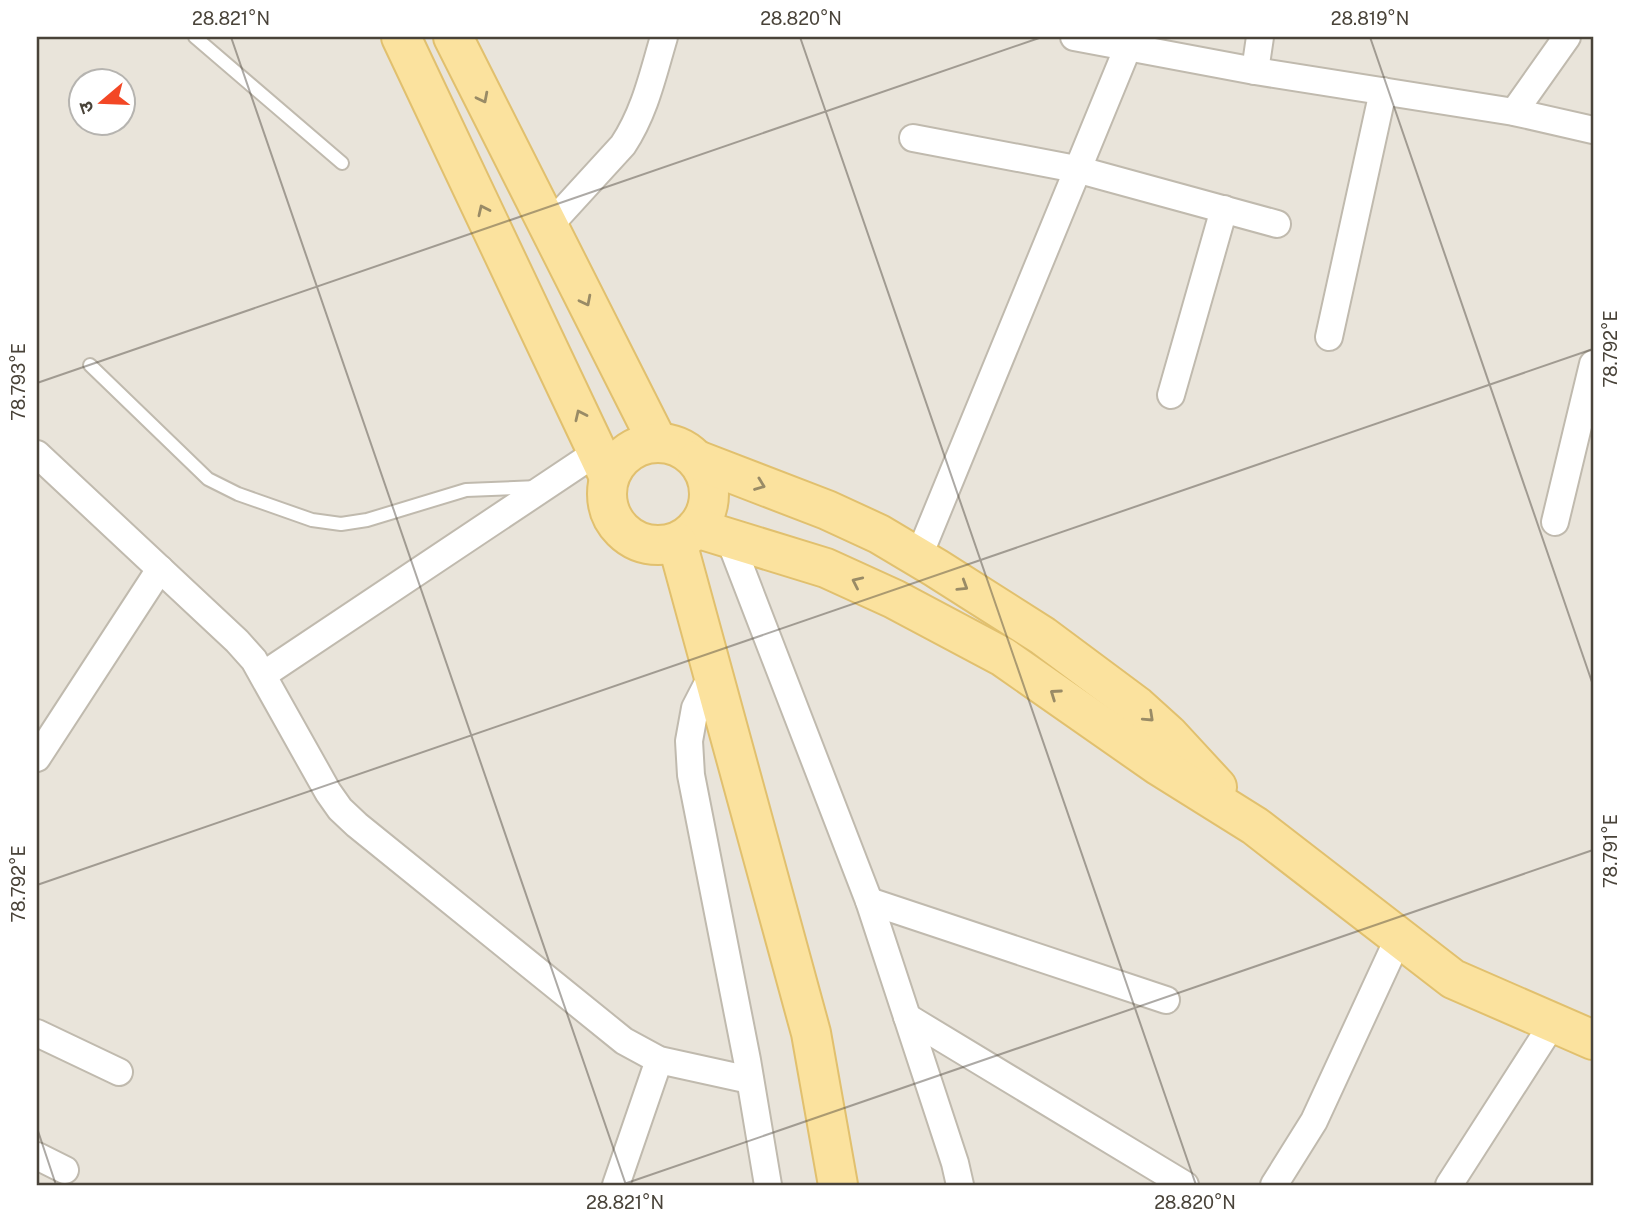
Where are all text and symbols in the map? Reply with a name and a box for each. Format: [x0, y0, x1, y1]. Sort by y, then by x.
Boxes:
text: 28.821°N [192, 8, 270, 29]
text: 28.820°N [760, 8, 842, 29]
text: 28.819°N [1331, 8, 1409, 29]
north arrow [66, 66, 136, 136]
one-way arrow [475, 91, 489, 103]
text: उ [73, 98, 98, 116]
one-way arrow [477, 204, 491, 217]
one-way arrow [577, 294, 591, 306]
text: 78.792°E [1600, 310, 1621, 388]
text: 78.793°E [8, 343, 29, 421]
one-way arrow [574, 410, 588, 422]
one-way arrow [754, 476, 766, 490]
one-way arrow [852, 577, 865, 591]
one-way arrow [956, 577, 969, 590]
one-way arrow [1050, 690, 1063, 702]
one-way arrow [1141, 708, 1154, 721]
text: 78.791°E [1600, 814, 1621, 888]
text: 78.792°E [8, 845, 29, 923]
text: 28.821°N [586, 1192, 664, 1213]
text: 28.820°N [1154, 1192, 1236, 1213]

